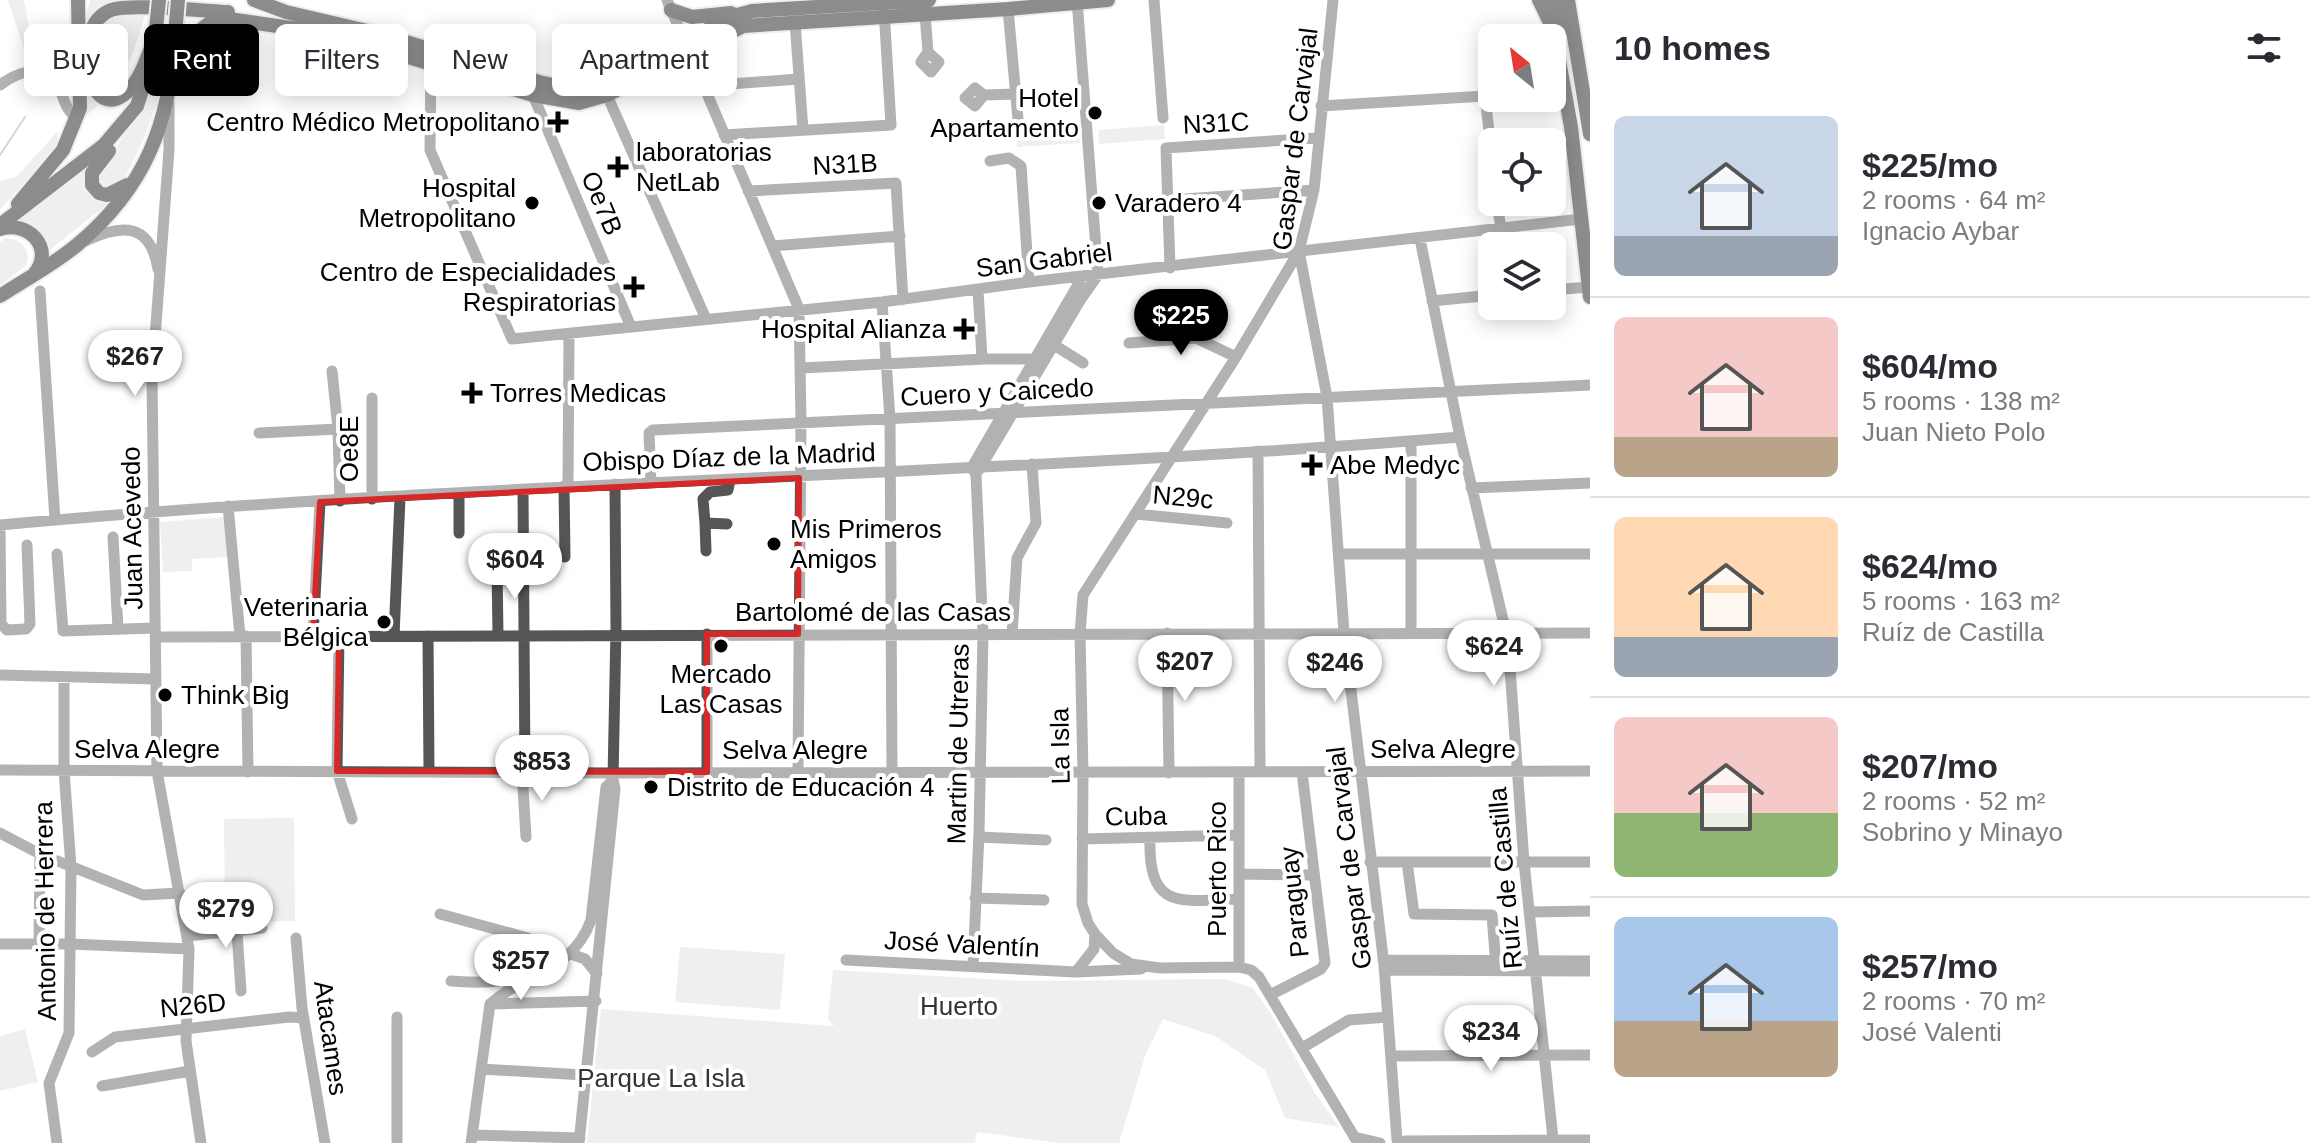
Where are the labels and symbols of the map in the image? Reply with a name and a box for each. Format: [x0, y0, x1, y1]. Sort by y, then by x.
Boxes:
north arrow [1478, 24, 1566, 112]
street label: Gaspar de Carvajal [1266, 26, 1324, 252]
place label: Hotel Apartamento [930, 83, 1079, 143]
marker: Hotel Apartamento [1086, 104, 1104, 122]
street label: N31C [1182, 106, 1250, 140]
place label: Centro Médico Metropolitano [206, 107, 540, 137]
marker: Centro Médico Metropolitano [547, 111, 569, 133]
place label: laboratorias NetLab [636, 137, 772, 197]
street label: N31B [812, 147, 878, 181]
marker: laboratorias NetLab [607, 156, 629, 178]
street label: Oe7B [575, 167, 629, 239]
place label: Hospital Metropolitano [358, 173, 516, 233]
place label: Varadero 4 [1115, 188, 1242, 218]
marker: Hospital Metropolitano [523, 194, 541, 212]
marker: Varadero 4 [1090, 194, 1108, 212]
street label: San Gabriel [974, 237, 1114, 283]
place label: Centro de Especialidades Respiratorias [320, 257, 616, 317]
marker: Centro de Especialidades Respiratorias [623, 276, 645, 298]
pin: $225 [1134, 289, 1228, 357]
place label: Hospital Alianza [761, 314, 947, 344]
marker: Hospital Alianza [953, 318, 975, 340]
pin: $267 [88, 330, 182, 398]
street label: Cuero y Caicedo [900, 372, 1094, 412]
place label: Torres Medicas [490, 378, 666, 408]
marker: Torres Medicas [461, 382, 483, 404]
street label: Oe8E [334, 416, 364, 482]
street label: Obispo Díaz de la Madrid [582, 437, 876, 477]
street label: Juan Acevedo [116, 446, 148, 610]
place label: Abe Medyc [1330, 450, 1460, 480]
marker: Abe Medyc [1301, 454, 1323, 476]
street label: N29c [1151, 479, 1215, 515]
place label: Mis Primeros Amigos [790, 514, 942, 574]
pin: $604 [468, 533, 562, 601]
marker: Mis Primeros Amigos [765, 535, 783, 553]
place label: Veterinaria Bélgica [244, 592, 369, 652]
street label: Bartolomé de las Casas [735, 597, 1011, 627]
marker: Veterinaria Bélgica [375, 613, 393, 631]
pin: $624 [1447, 620, 1541, 688]
pin: $207 [1138, 635, 1232, 703]
pin: $246 [1288, 636, 1382, 704]
marker: Mercado Las Casas [712, 637, 730, 655]
street label: Martin de Utreras [941, 643, 975, 845]
place label: Mercado Las Casas [660, 659, 782, 719]
place label: Think Big [181, 680, 289, 710]
marker: Think Big [156, 686, 174, 704]
street label: La Isla [1044, 707, 1076, 785]
street label: Selva Alegre [74, 734, 220, 764]
street label: Selva Alegre [1370, 734, 1516, 764]
pin: $853 [495, 735, 589, 803]
street label: Selva Alegre [722, 735, 868, 765]
street label: Gaspar de Carvajal [1320, 745, 1378, 971]
place label: Distrito de Educación 4 [667, 772, 934, 802]
marker: Distrito de Educación 4 [642, 778, 660, 796]
street label: Ruíz de Castilla [1482, 785, 1528, 970]
street label: Antonio de Herrera [28, 800, 62, 1021]
street label: Cuba [1105, 800, 1168, 832]
street label: Puerto Rico [1202, 801, 1232, 937]
street label: Paraguay [1273, 845, 1315, 959]
pin: $279 [179, 882, 273, 950]
street label: José Valentín [884, 925, 1040, 963]
pin: $257 [474, 934, 568, 1002]
street label: Atacames [308, 979, 354, 1097]
street label: N26D [158, 987, 228, 1023]
park label: Huerto [920, 991, 998, 1021]
pin: $234 [1444, 1005, 1538, 1073]
park label: Parque La Isla [577, 1063, 745, 1093]

